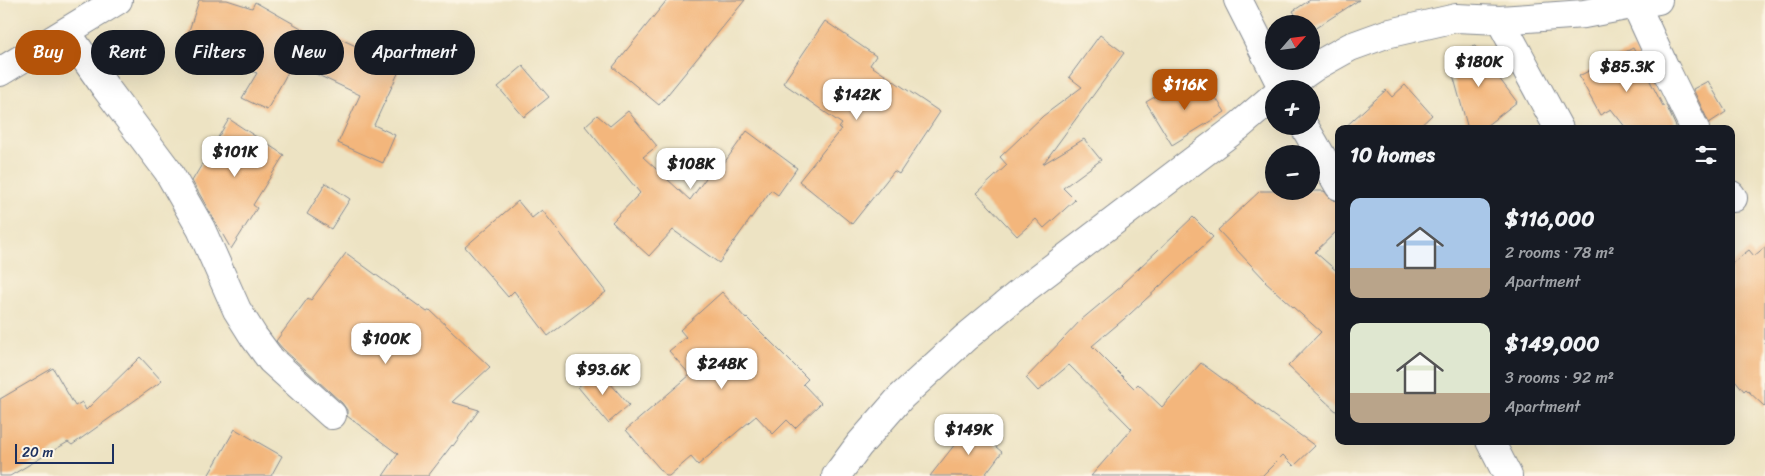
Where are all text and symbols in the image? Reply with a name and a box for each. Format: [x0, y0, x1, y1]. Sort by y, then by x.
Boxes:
north arrow [1265, 15, 1320, 70]
map controls [1265, 15, 1320, 200]
chip: Buy [15, 30, 81, 75]
chip: Rent [91, 30, 165, 75]
chip: Filters [175, 30, 264, 75]
chip: New [274, 30, 344, 75]
chip: Apartment [354, 30, 475, 75]
pin: $180K [1444, 46, 1514, 88]
text: $180K [1455, 47, 1503, 76]
pin: $85.3K [1586, 51, 1668, 93]
text: $85.3K [1600, 52, 1654, 81]
pin: $116K [1150, 68, 1220, 111]
text: $116K [1163, 70, 1207, 99]
pin: $142K [822, 78, 892, 121]
text: $142K [834, 80, 880, 109]
button: + [1265, 80, 1320, 135]
pin: $101K [200, 136, 270, 178]
text: 10 homes [1350, 136, 1435, 174]
text: $101K [213, 137, 257, 166]
icon: filters [1692, 141, 1720, 169]
button: − [1265, 145, 1320, 200]
pin: $108K [656, 148, 726, 190]
text: $108K [667, 149, 715, 178]
text: $116,000 [1505, 200, 1595, 238]
icon: home [1390, 218, 1450, 278]
text: 2 rooms · 78 m² [1505, 238, 1614, 267]
text: Apartment [1505, 267, 1581, 296]
pin: $100K [351, 322, 421, 365]
text: $100K [362, 324, 410, 353]
text: $149,000 [1505, 325, 1600, 363]
icon: home [1390, 343, 1450, 403]
pin: $248K [687, 348, 757, 390]
text: $248K [697, 349, 747, 378]
pin: $93.6K [562, 354, 644, 396]
text: $93.6K [576, 355, 630, 384]
text: 3 rooms · 92 m² [1505, 363, 1614, 392]
text: Apartment [1505, 392, 1581, 421]
pin: $149K [934, 414, 1004, 456]
text: $149K [945, 415, 993, 444]
text: 20 m [22, 440, 53, 465]
scale bar [15, 441, 114, 464]

